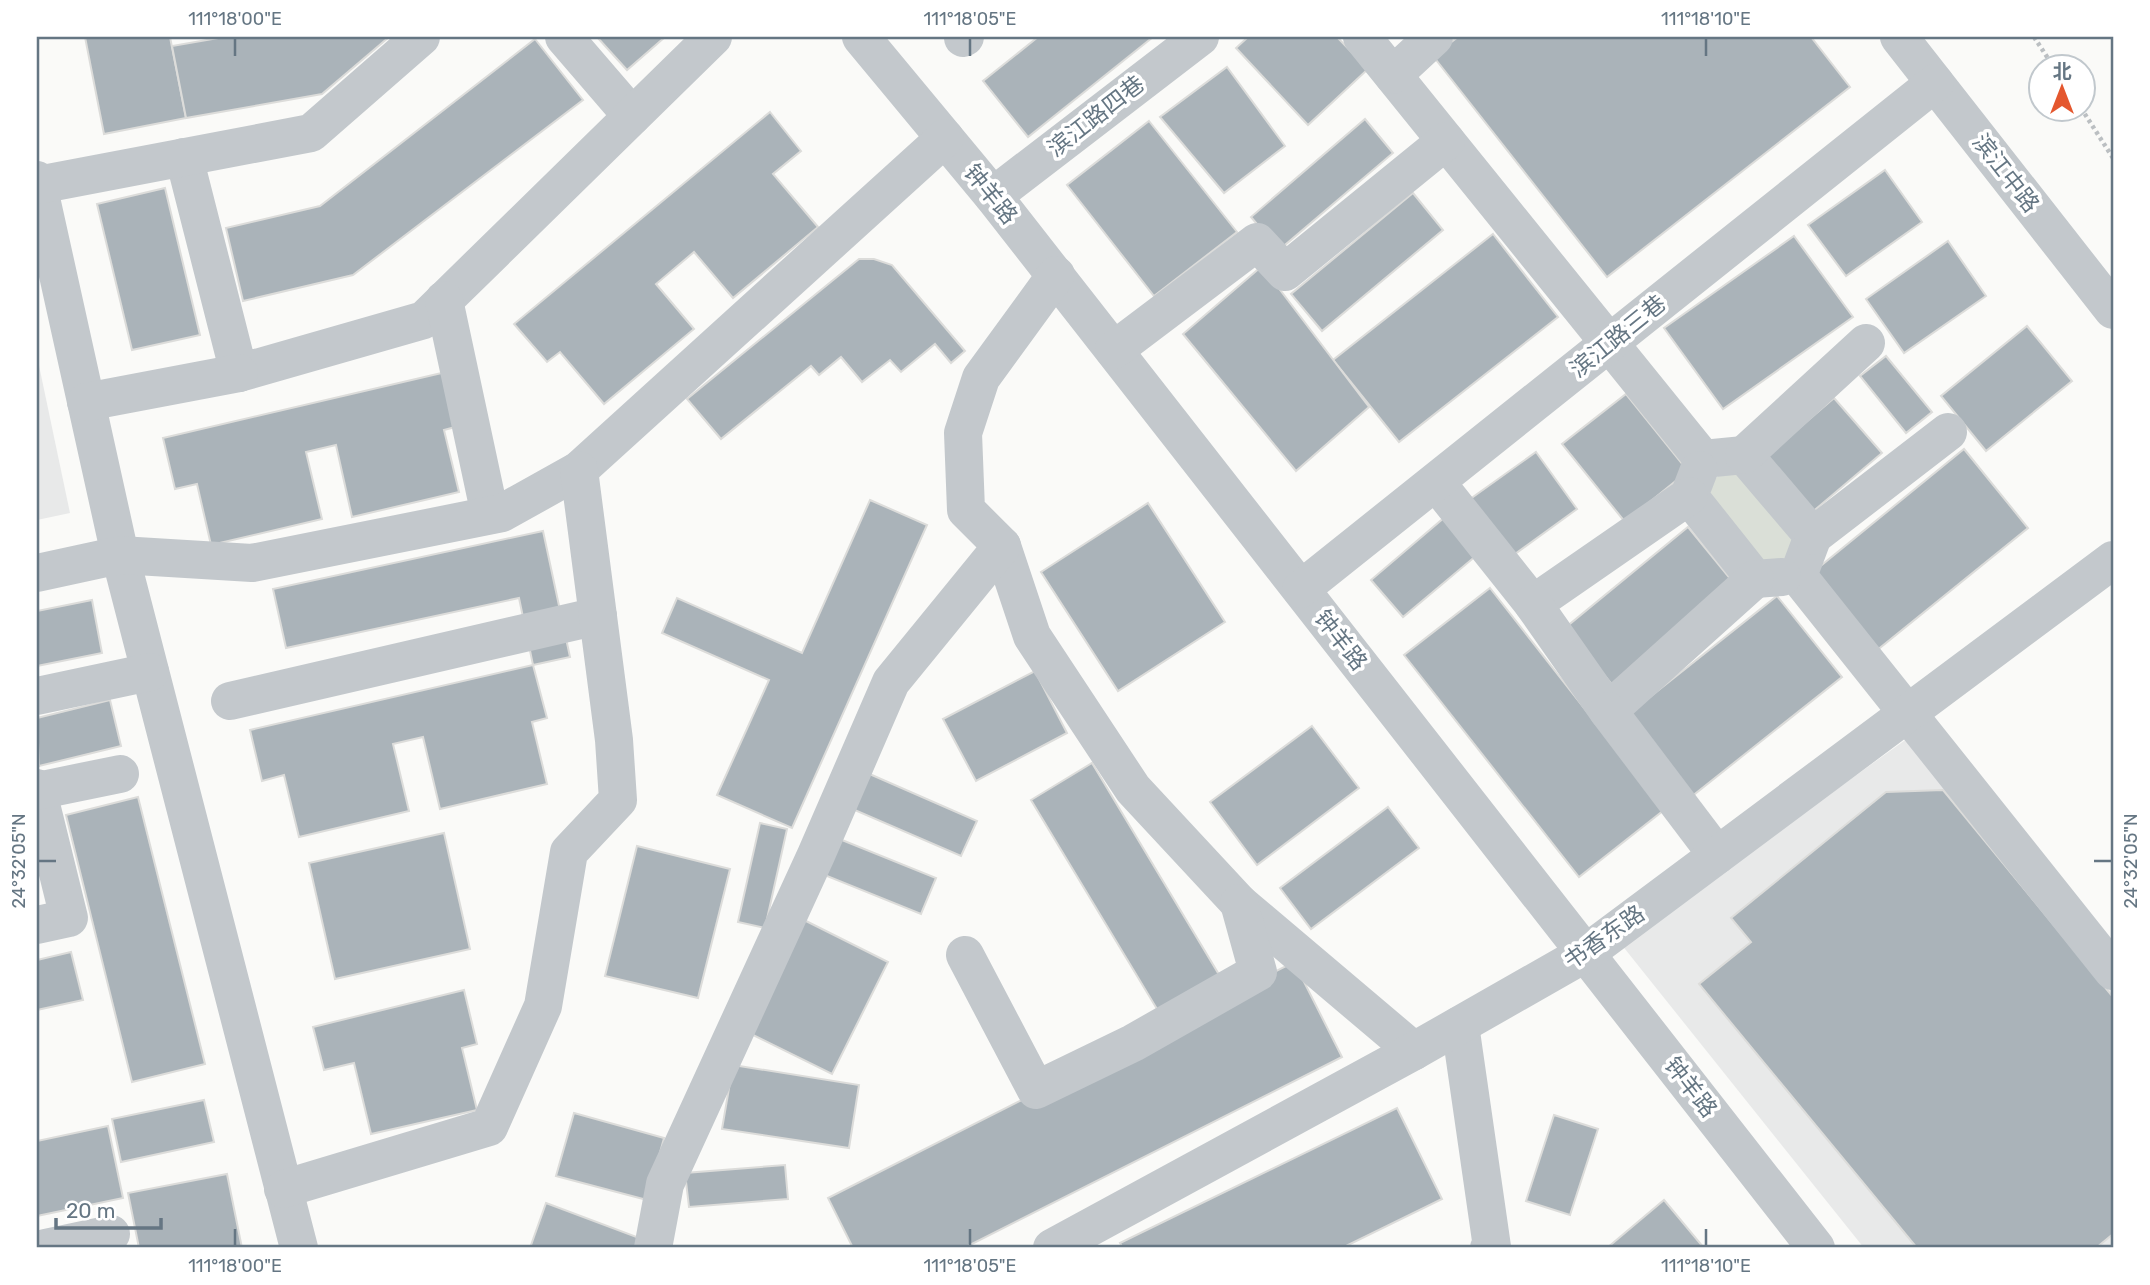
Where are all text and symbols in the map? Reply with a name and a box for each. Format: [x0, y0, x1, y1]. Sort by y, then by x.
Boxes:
text: 111°18'00"E [188, 8, 282, 30]
text: 111°18'05"E [924, 8, 1016, 30]
text: 111°18'10"E [1661, 8, 1751, 30]
north arrow [2028, 52, 2098, 122]
text: 北 [2052, 60, 2072, 83]
street label: 滨江路四巷 [1042, 70, 1150, 162]
street label: 滨江中路 [1967, 128, 2045, 218]
street label: 钟羊路 [958, 158, 1024, 230]
street label: 滨江路三巷 [1565, 289, 1671, 383]
street label: 钟羊路 [1309, 604, 1373, 676]
text: 24°32'05"N [8, 813, 30, 909]
text: 24°32'05"N [2120, 813, 2142, 909]
street label: 书香东路 [1558, 899, 1650, 975]
street label: 钟羊路 [1659, 1051, 1723, 1123]
scale bar [56, 1187, 161, 1231]
text: 20 m [66, 1198, 115, 1223]
text: 111°18'00"E [188, 1255, 282, 1277]
text: 111°18'05"E [924, 1255, 1016, 1277]
text: 111°18'10"E [1661, 1255, 1751, 1277]

